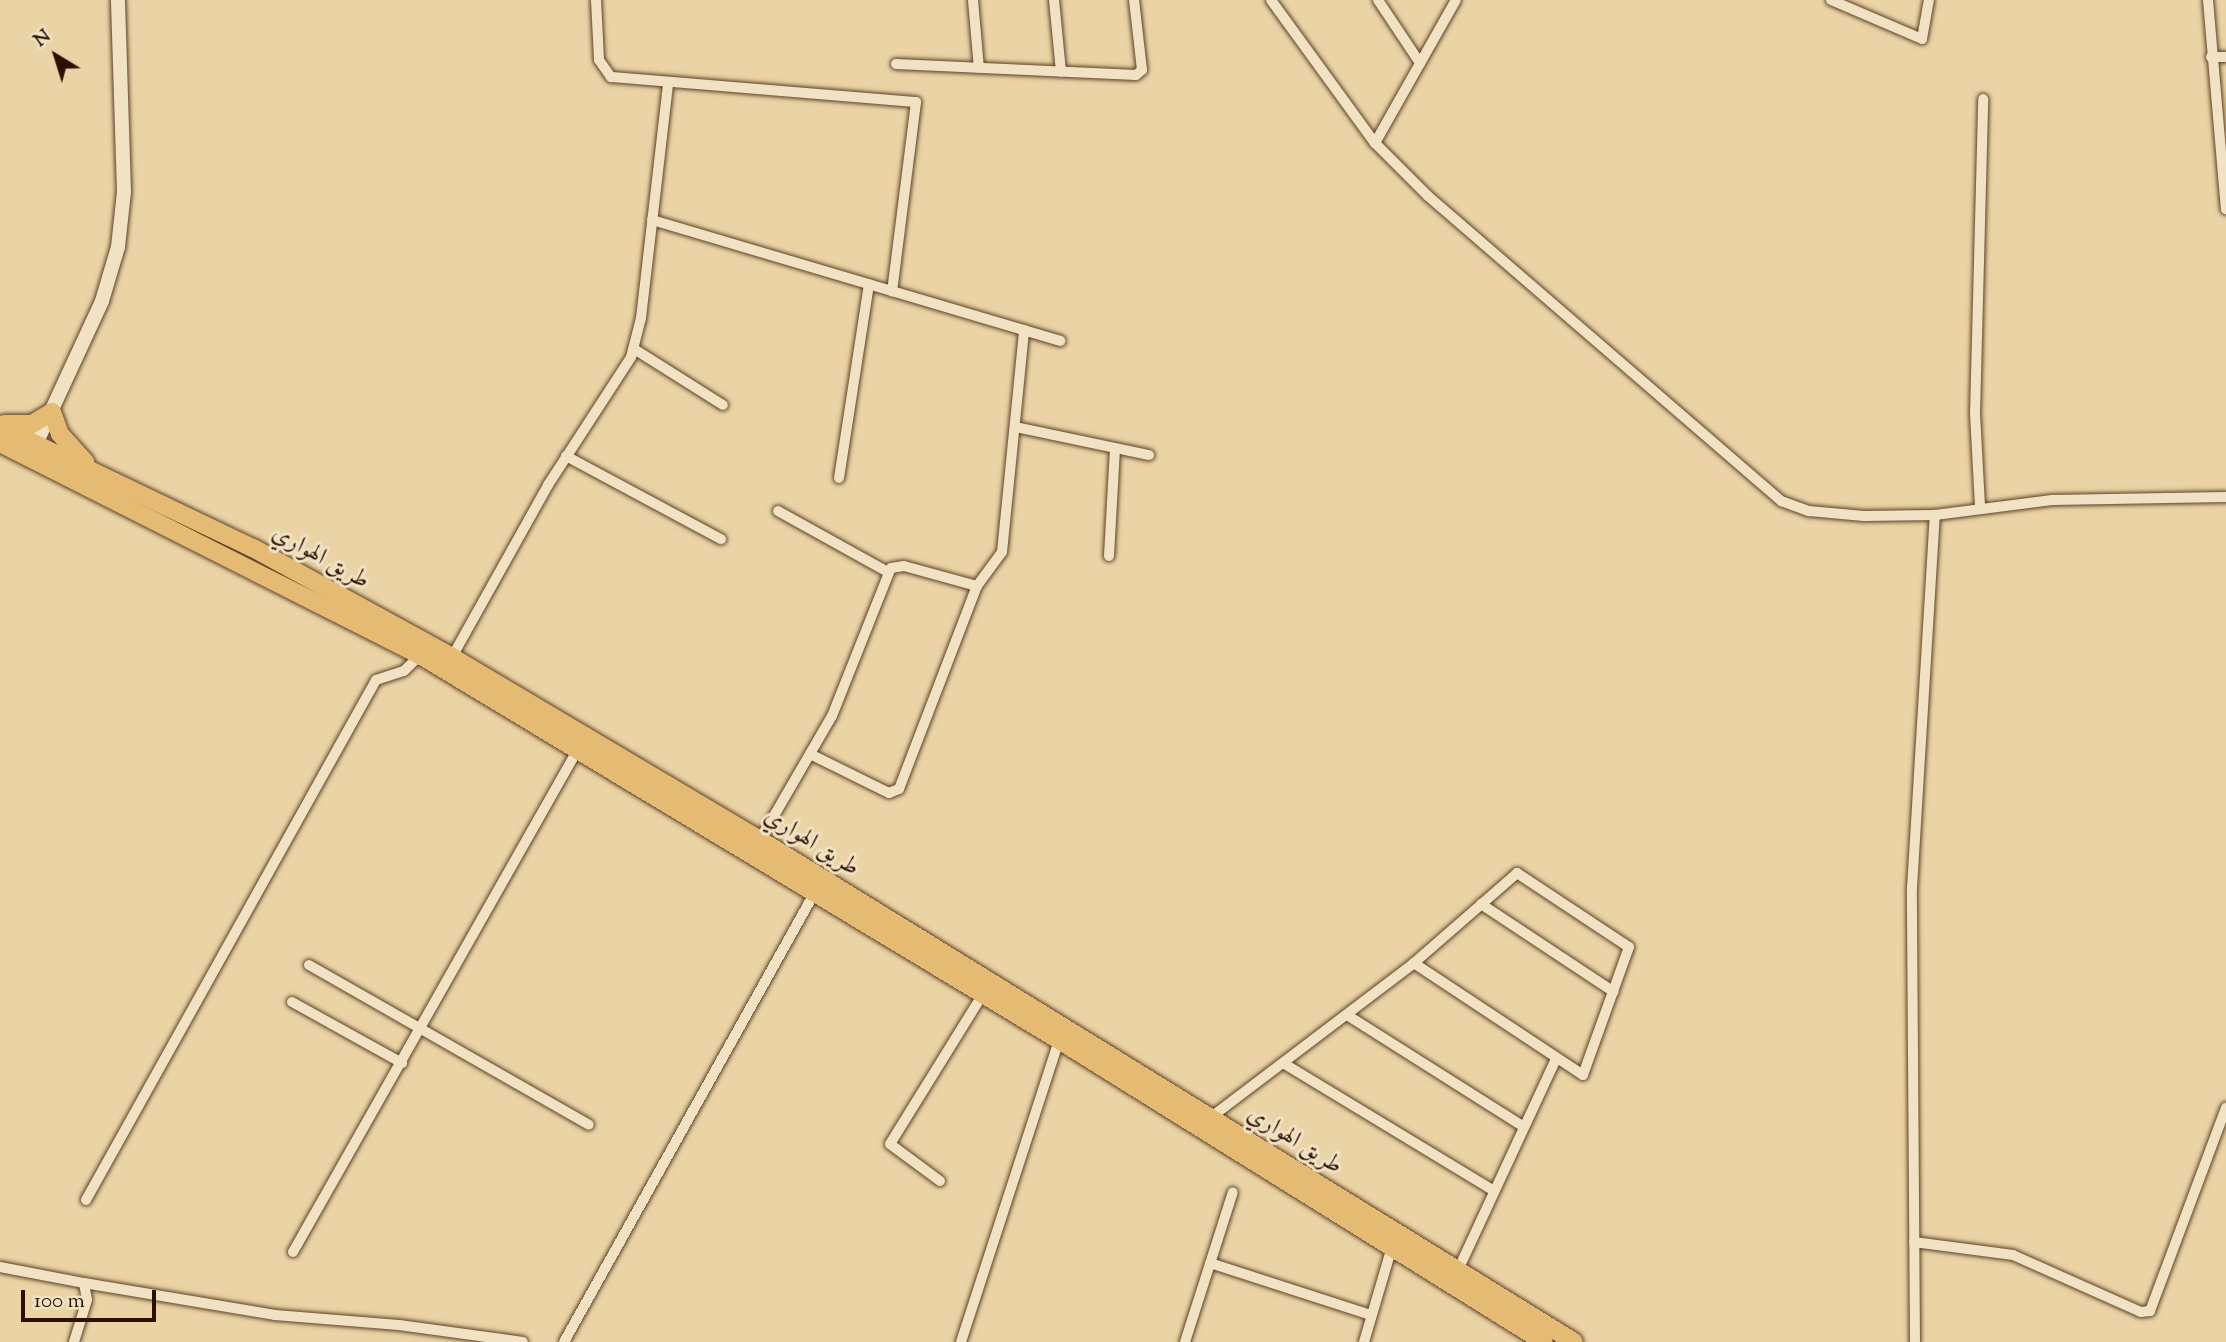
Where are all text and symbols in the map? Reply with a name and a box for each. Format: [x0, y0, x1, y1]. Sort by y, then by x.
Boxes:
north arrow [21, 21, 91, 91]
text: N [28, 24, 57, 54]
street label: طريق الهواري [266, 520, 374, 596]
street label: طريق الهواري [758, 802, 864, 884]
street label: طريق الهواري [1241, 1100, 1347, 1182]
scale bar [24, 1276, 159, 1320]
text: 100 m [34, 1287, 85, 1317]

